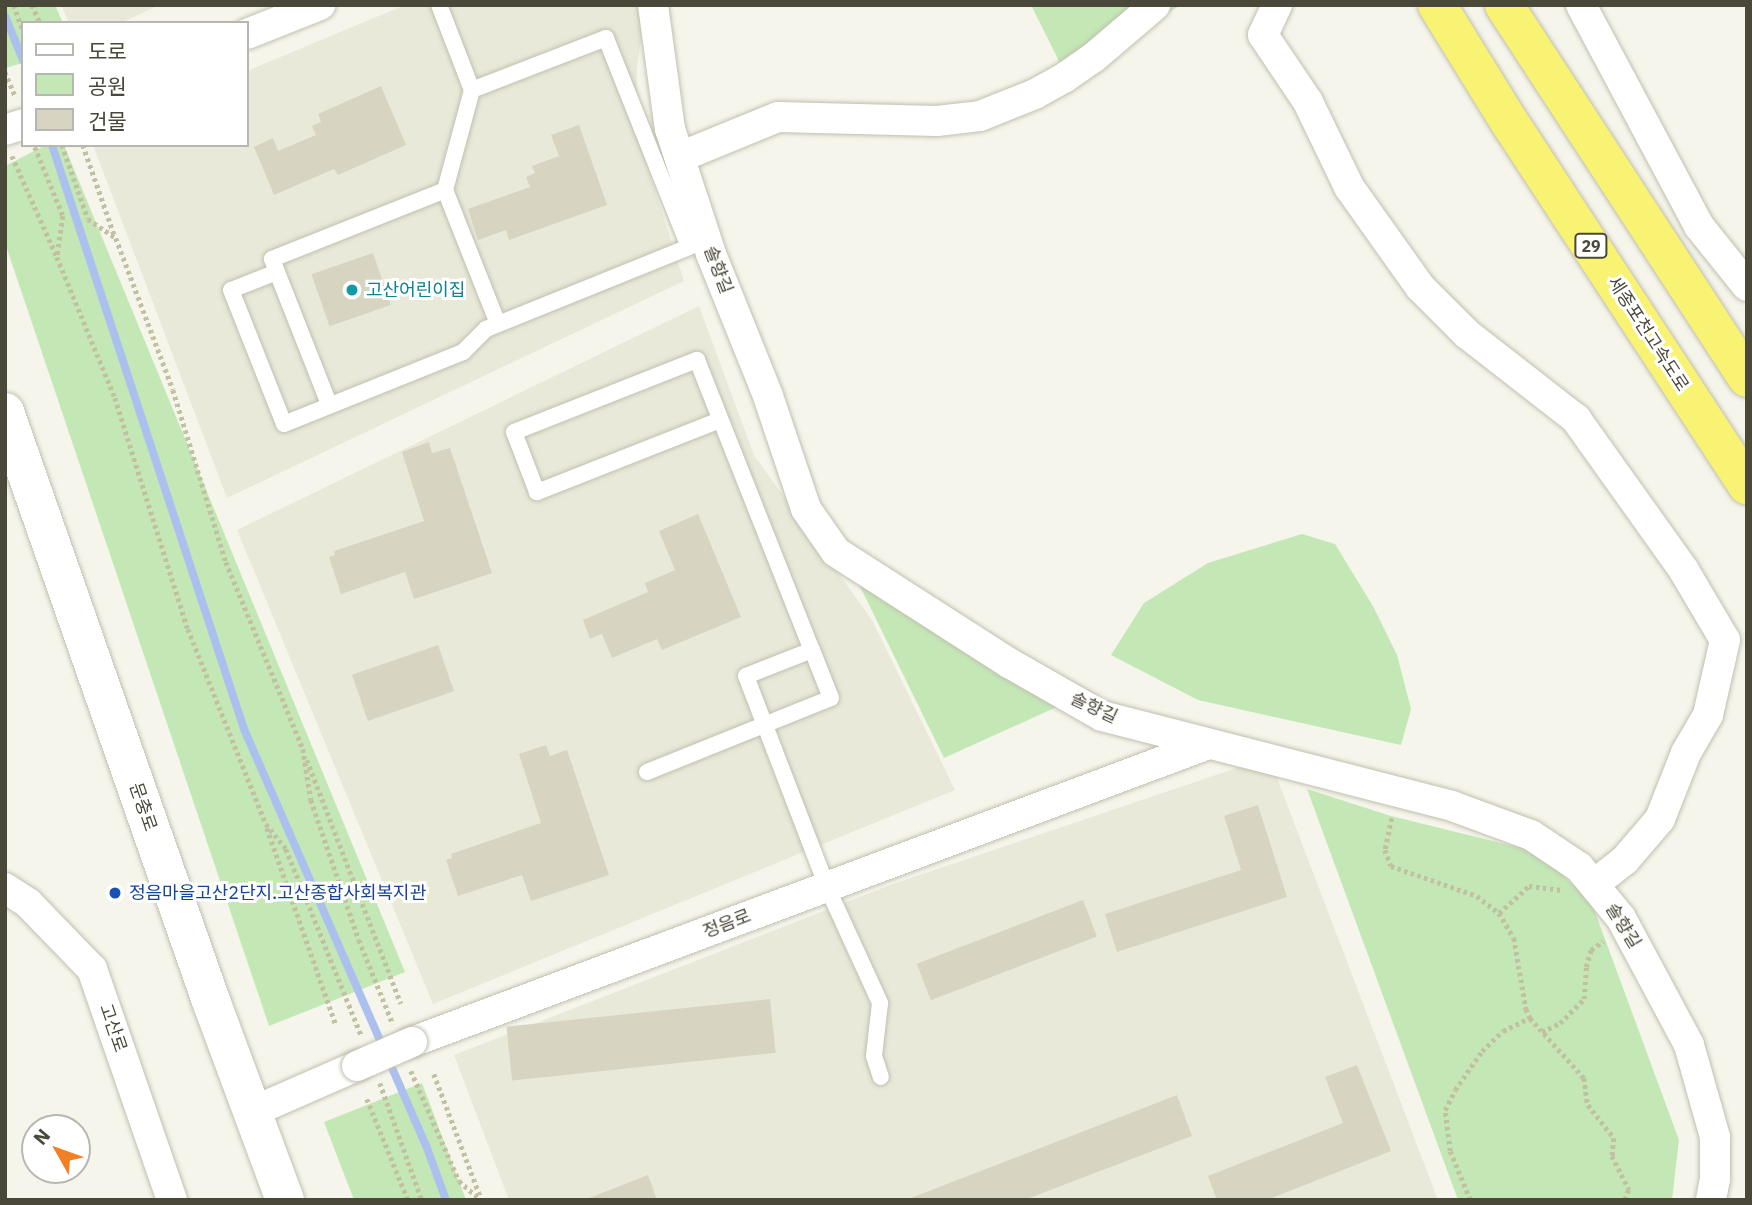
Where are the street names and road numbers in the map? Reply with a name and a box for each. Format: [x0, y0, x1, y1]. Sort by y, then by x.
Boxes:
road number: 29 [1574, 234, 1608, 258]
street label: 솔향길 [699, 243, 737, 297]
street label: 세종포천고속도로 [1603, 273, 1693, 395]
street label: 솔향길 [1067, 688, 1121, 728]
street label: 문충로 [125, 780, 161, 834]
street label: 솔향길 [1601, 899, 1645, 953]
street label: 정음로 [700, 905, 754, 943]
street label: 고산로 [95, 1001, 131, 1055]

